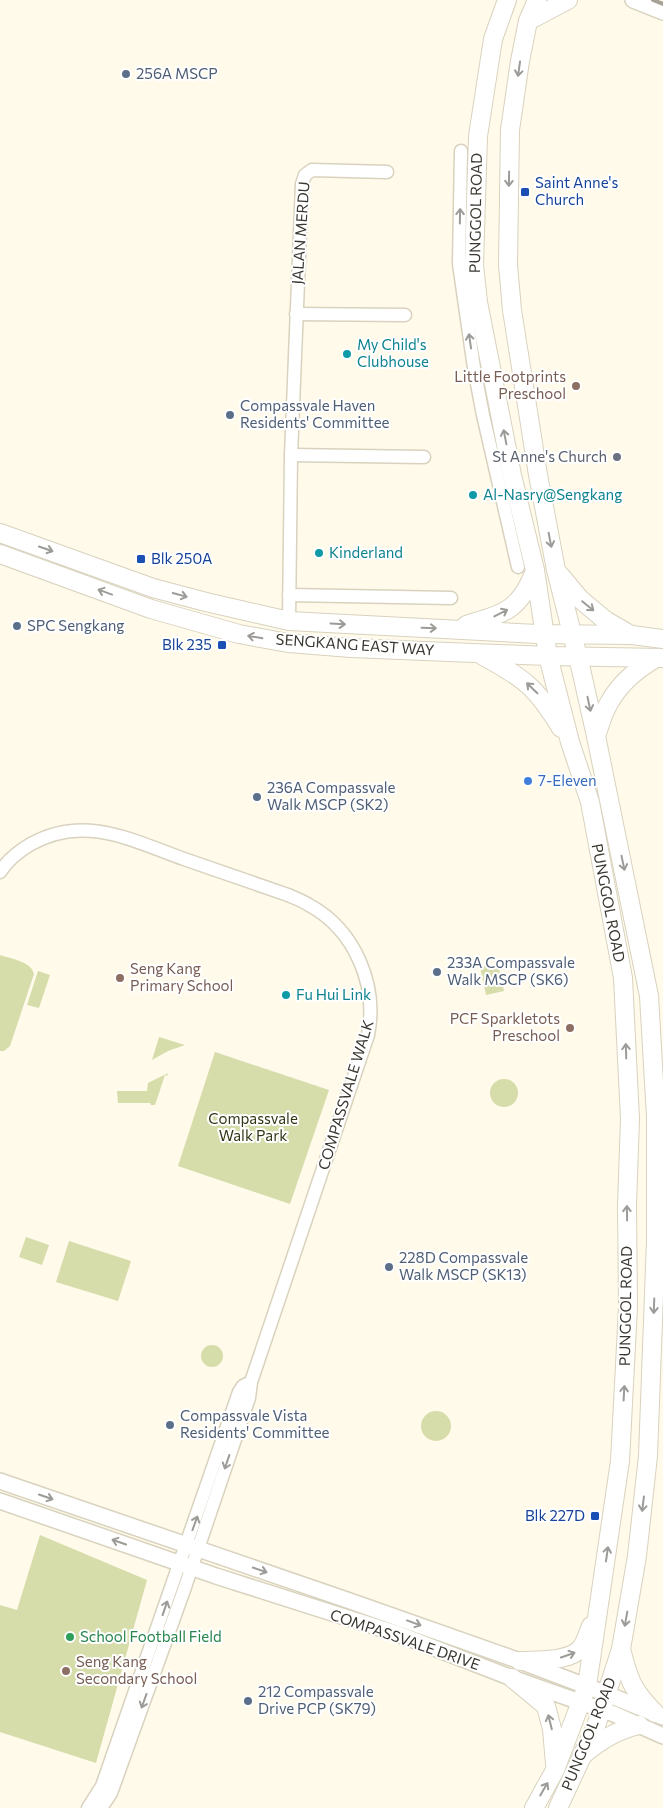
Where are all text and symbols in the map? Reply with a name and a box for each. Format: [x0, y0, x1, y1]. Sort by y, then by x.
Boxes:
one-way arrow [514, 61, 524, 77]
place label: 256A MSCP [136, 64, 218, 82]
marker: 256A MSCP [120, 68, 132, 80]
street label: PUNGGOL ROAD [465, 153, 485, 273]
one-way arrow [504, 170, 514, 187]
place label: Saint Anne's Church [535, 173, 619, 208]
street label: JALAN MERDU [287, 181, 313, 285]
marker: Saint Anne's Church [519, 186, 531, 198]
one-way arrow [455, 209, 464, 225]
one-way arrow [465, 334, 475, 350]
place label: My Child's Clubhouse [357, 335, 429, 370]
marker: My Child's Clubhouse [341, 348, 353, 360]
place label: Little Footprints Preschool [454, 367, 566, 402]
marker: Little Footprints Preschool [570, 380, 582, 392]
place label: Compassvale Haven Residents' Committee [240, 396, 390, 431]
marker: Compassvale Haven Residents' Committee [224, 409, 236, 421]
one-way arrow [500, 430, 509, 446]
place label: St Anne's Church [492, 447, 607, 465]
marker: St Anne's Church [611, 451, 623, 463]
place label: Al-Nasry@Sengkang [483, 485, 622, 503]
marker: Al-Nasry@Sengkang [467, 489, 479, 501]
one-way arrow [546, 532, 556, 548]
place label: Kinderland [329, 543, 403, 561]
one-way arrow [38, 545, 53, 554]
marker: Kinderland [313, 547, 325, 559]
place label: Blk 250A [151, 549, 212, 567]
marker: Blk 250A [135, 553, 147, 565]
one-way arrow [98, 587, 113, 597]
one-way arrow [171, 591, 187, 600]
one-way arrow [581, 600, 594, 611]
one-way arrow [493, 608, 508, 617]
place label: SPC Sengkang [27, 616, 125, 634]
one-way arrow [330, 619, 346, 628]
marker: SPC Sengkang [11, 620, 23, 632]
one-way arrow [420, 623, 436, 632]
street label: SENGKANG EAST WAY [275, 629, 435, 659]
one-way arrow [247, 631, 263, 641]
place label: Blk 235 [162, 635, 212, 653]
marker: Blk 235 [216, 639, 228, 651]
one-way arrow [526, 682, 538, 694]
one-way arrow [585, 696, 594, 712]
place label: 7-Eleven [538, 771, 597, 789]
marker: 7-Eleven [522, 775, 534, 787]
place label: 236A Compassvale Walk MSCP (SK2) [267, 778, 396, 813]
marker: 236A Compassvale Walk MSCP (SK2) [251, 791, 263, 803]
street label: PUNGGOL ROAD [589, 842, 629, 964]
one-way arrow [618, 854, 628, 870]
place label: 233A Compassvale Walk MSCP (SK6) [447, 953, 575, 988]
place label: Seng Kang Primary School [130, 959, 233, 994]
marker: 233A Compassvale Walk MSCP (SK6) [431, 966, 443, 978]
marker: Seng Kang Primary School [114, 972, 126, 984]
place label: Fu Hui Link [296, 985, 371, 1003]
marker: Fu Hui Link [280, 989, 292, 1001]
place label: PCF Sparkletots Preschool [450, 1009, 560, 1044]
street label: COMPASSVALE WALK [314, 1017, 376, 1172]
marker: PCF Sparkletots Preschool [564, 1022, 576, 1034]
one-way arrow [621, 1043, 631, 1059]
park label: Compassvale Walk Park [208, 1109, 298, 1144]
one-way arrow [622, 1205, 632, 1222]
street label: PUNGGOL ROAD [615, 1246, 635, 1366]
place label: 228D Compassvale Walk MSCP (SK13) [399, 1248, 528, 1283]
marker: 228D Compassvale Walk MSCP (SK13) [383, 1261, 395, 1273]
one-way arrow [649, 1297, 658, 1313]
one-way arrow [619, 1385, 628, 1401]
place label: Compassvale Vista Residents' Committee [180, 1406, 330, 1441]
marker: Compassvale Vista Residents' Committee [164, 1419, 176, 1431]
one-way arrow [222, 1454, 231, 1469]
one-way arrow [38, 1493, 53, 1502]
one-way arrow [638, 1496, 648, 1512]
place label: Blk 227D [525, 1506, 585, 1524]
marker: Blk 227D [589, 1510, 601, 1522]
one-way arrow [191, 1516, 200, 1531]
one-way arrow [112, 1537, 127, 1546]
one-way arrow [602, 1547, 612, 1563]
one-way arrow [252, 1566, 268, 1575]
one-way arrow [161, 1601, 170, 1617]
street label: COMPASSVALE DRIVE [328, 1605, 483, 1673]
one-way arrow [620, 1611, 630, 1627]
one-way arrow [406, 1619, 421, 1628]
place label: School Football Field [80, 1627, 222, 1645]
marker: School Football Field [64, 1631, 76, 1643]
one-way arrow [560, 1650, 575, 1659]
place label: Seng Kang Secondary School [76, 1652, 197, 1687]
marker: Seng Kang Secondary School [60, 1665, 72, 1677]
street label: PUNGGOL ROAD [557, 1674, 619, 1793]
place label: 212 Compassvale Drive PCP (SK79) [258, 1682, 376, 1717]
one-way arrow [138, 1693, 148, 1709]
marker: 212 Compassvale Drive PCP (SK79) [242, 1695, 254, 1707]
one-way arrow [545, 1714, 554, 1730]
one-way arrow [540, 1782, 550, 1797]

